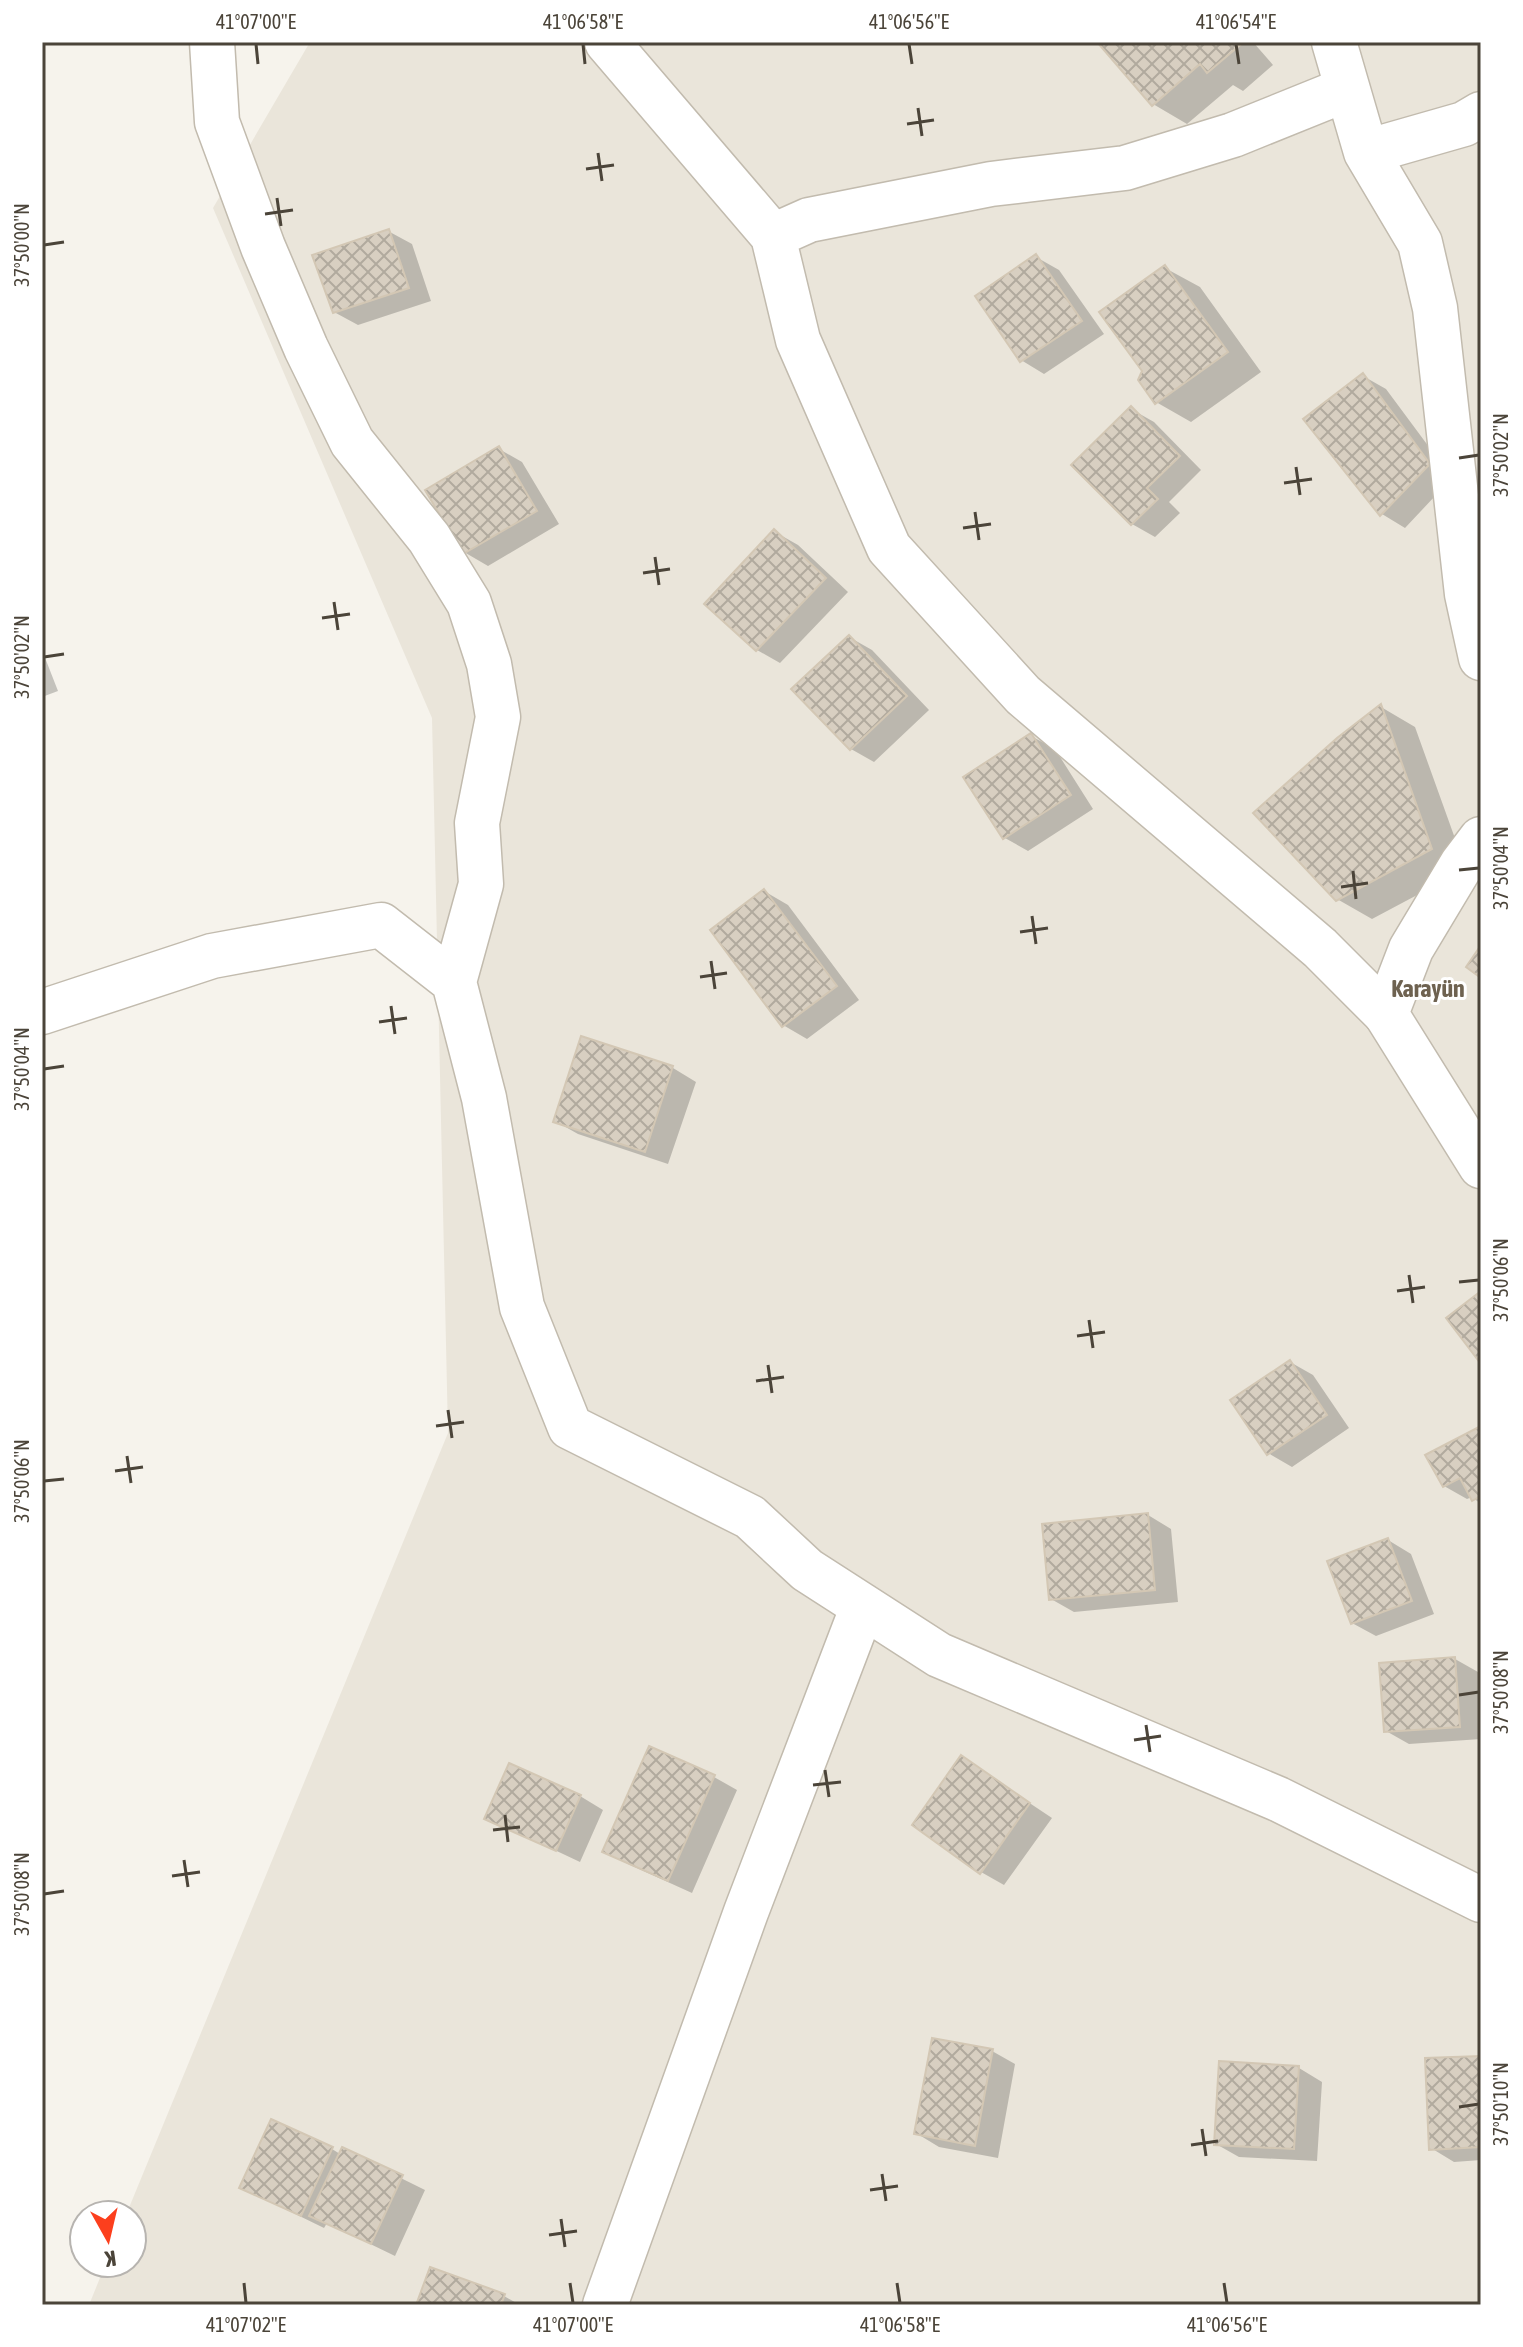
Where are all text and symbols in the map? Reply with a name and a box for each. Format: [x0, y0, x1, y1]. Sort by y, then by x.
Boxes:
text: 41°07'00"E [216, 10, 297, 33]
text: 41°06'58"E [543, 10, 624, 33]
text: 41°06'56"E [869, 10, 950, 33]
text: 41°06'54"E [1196, 10, 1277, 33]
text: 37°50'00"N [10, 203, 33, 287]
text: 37°50'02"N [1489, 413, 1512, 497]
text: 37°50'02"N [10, 615, 33, 699]
text: 37°50'04"N [1489, 826, 1512, 910]
district label: Karayün [1391, 975, 1465, 1002]
text: 37°50'04"N [10, 1027, 33, 1111]
text: 37°50'06"N [1489, 1238, 1512, 1322]
text: 37°50'06"N [10, 1439, 33, 1523]
text: 37°50'08"N [1489, 1650, 1512, 1734]
text: 37°50'08"N [10, 1852, 33, 1936]
text: 37°50'10"N [1489, 2062, 1512, 2146]
north arrow [68, 2199, 148, 2279]
text: K [103, 2245, 118, 2272]
text: 41°07'02"E [206, 2313, 287, 2336]
text: 41°07'00"E [533, 2313, 614, 2336]
text: 41°06'58"E [860, 2313, 941, 2336]
text: 41°06'56"E [1187, 2313, 1268, 2336]

